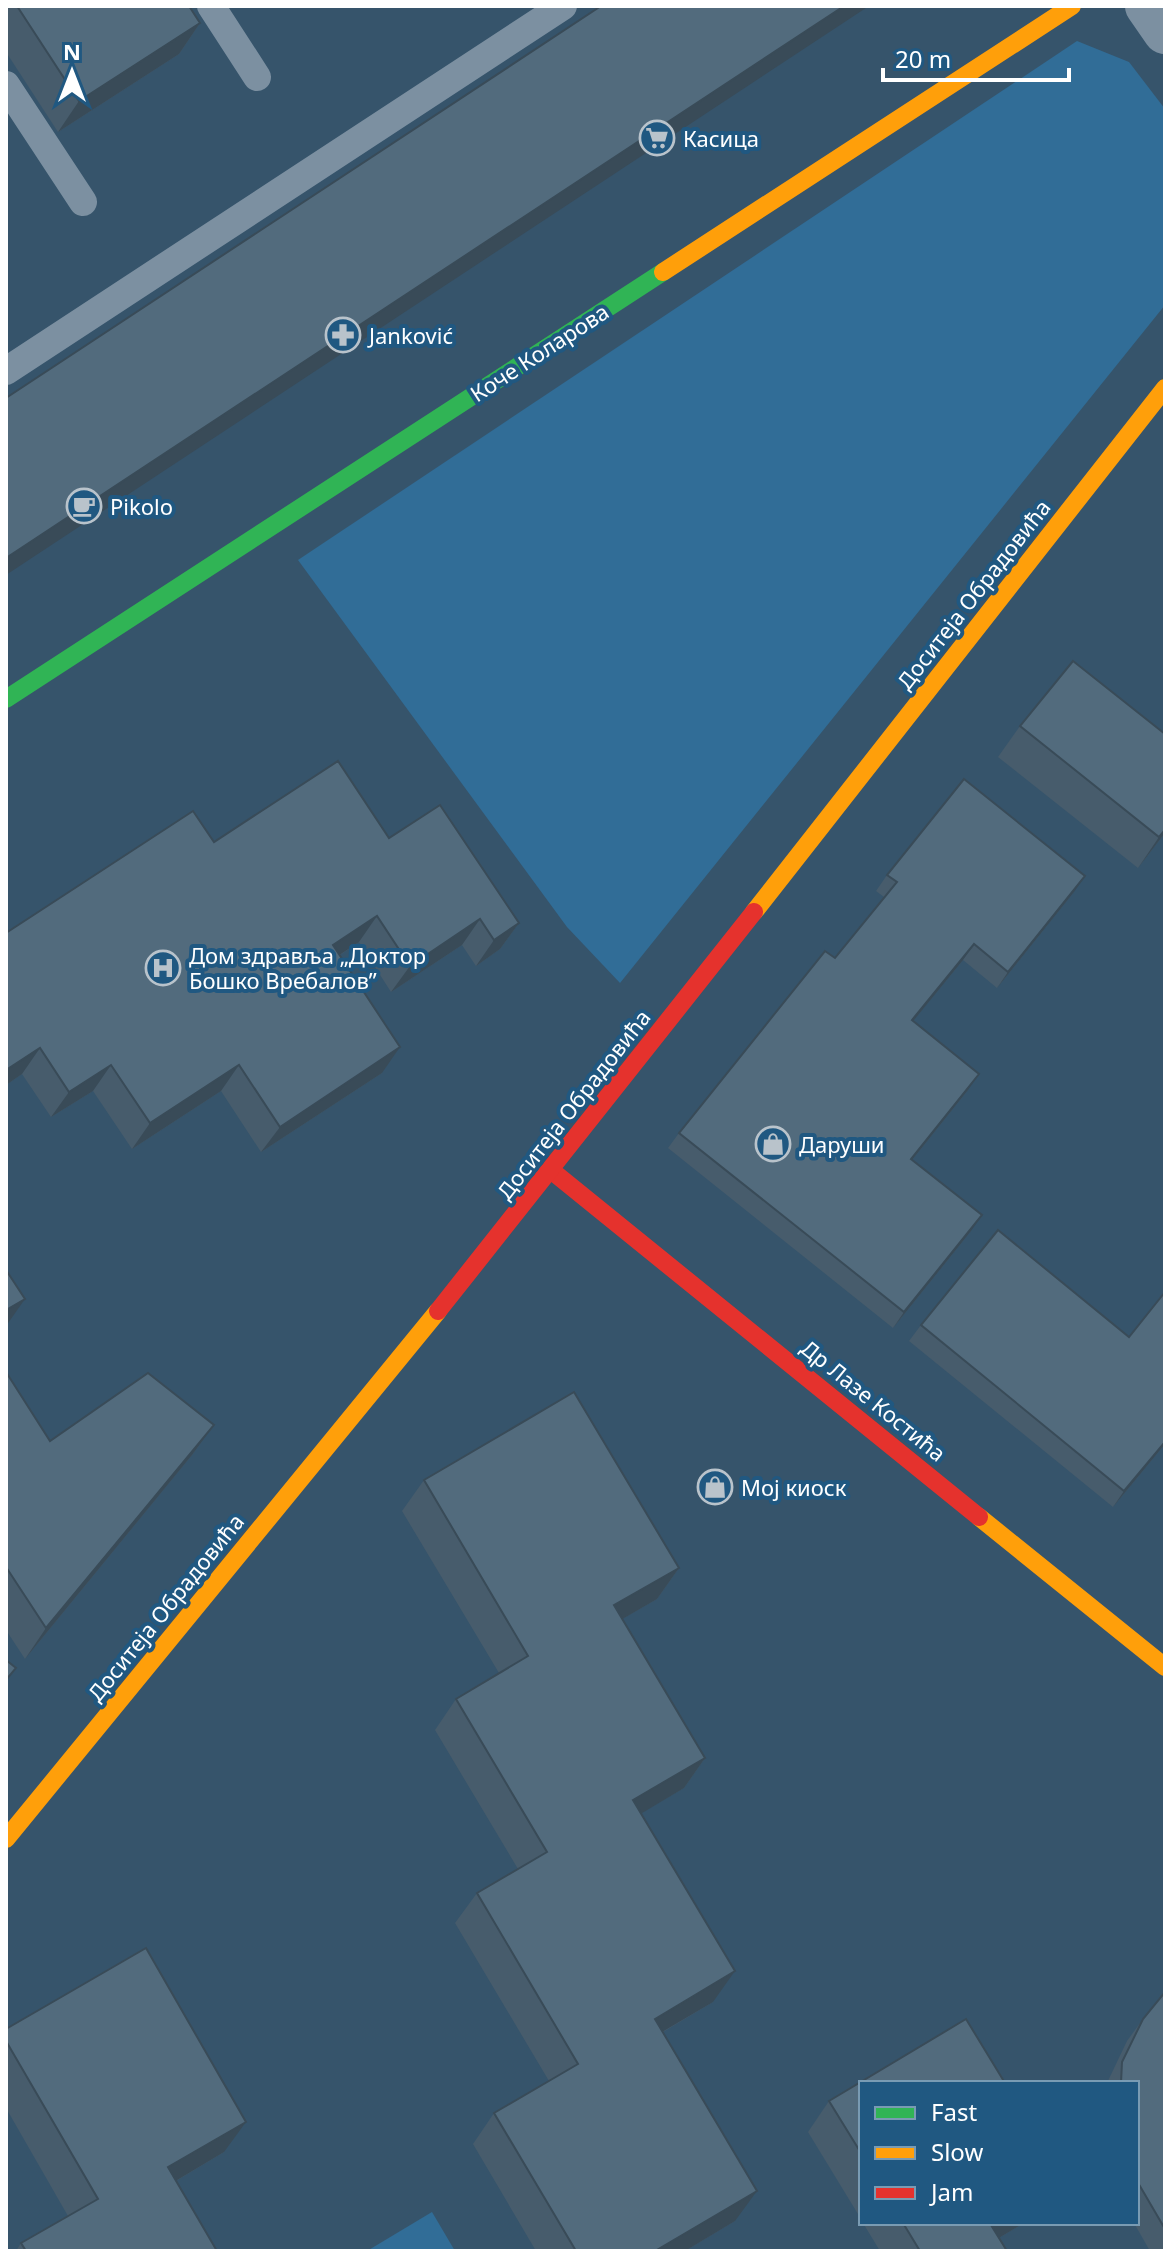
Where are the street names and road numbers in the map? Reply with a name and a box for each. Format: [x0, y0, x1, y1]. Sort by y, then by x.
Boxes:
street label: Коче Коларова [464, 296, 614, 408]
street label: Доситеја Обрадовића [889, 493, 1057, 695]
street label: Доситеја Обрадовића [489, 1003, 657, 1205]
street label: Др Лазе Костића [795, 1332, 953, 1468]
street label: Доситеја Обрадовића [80, 1507, 250, 1707]

